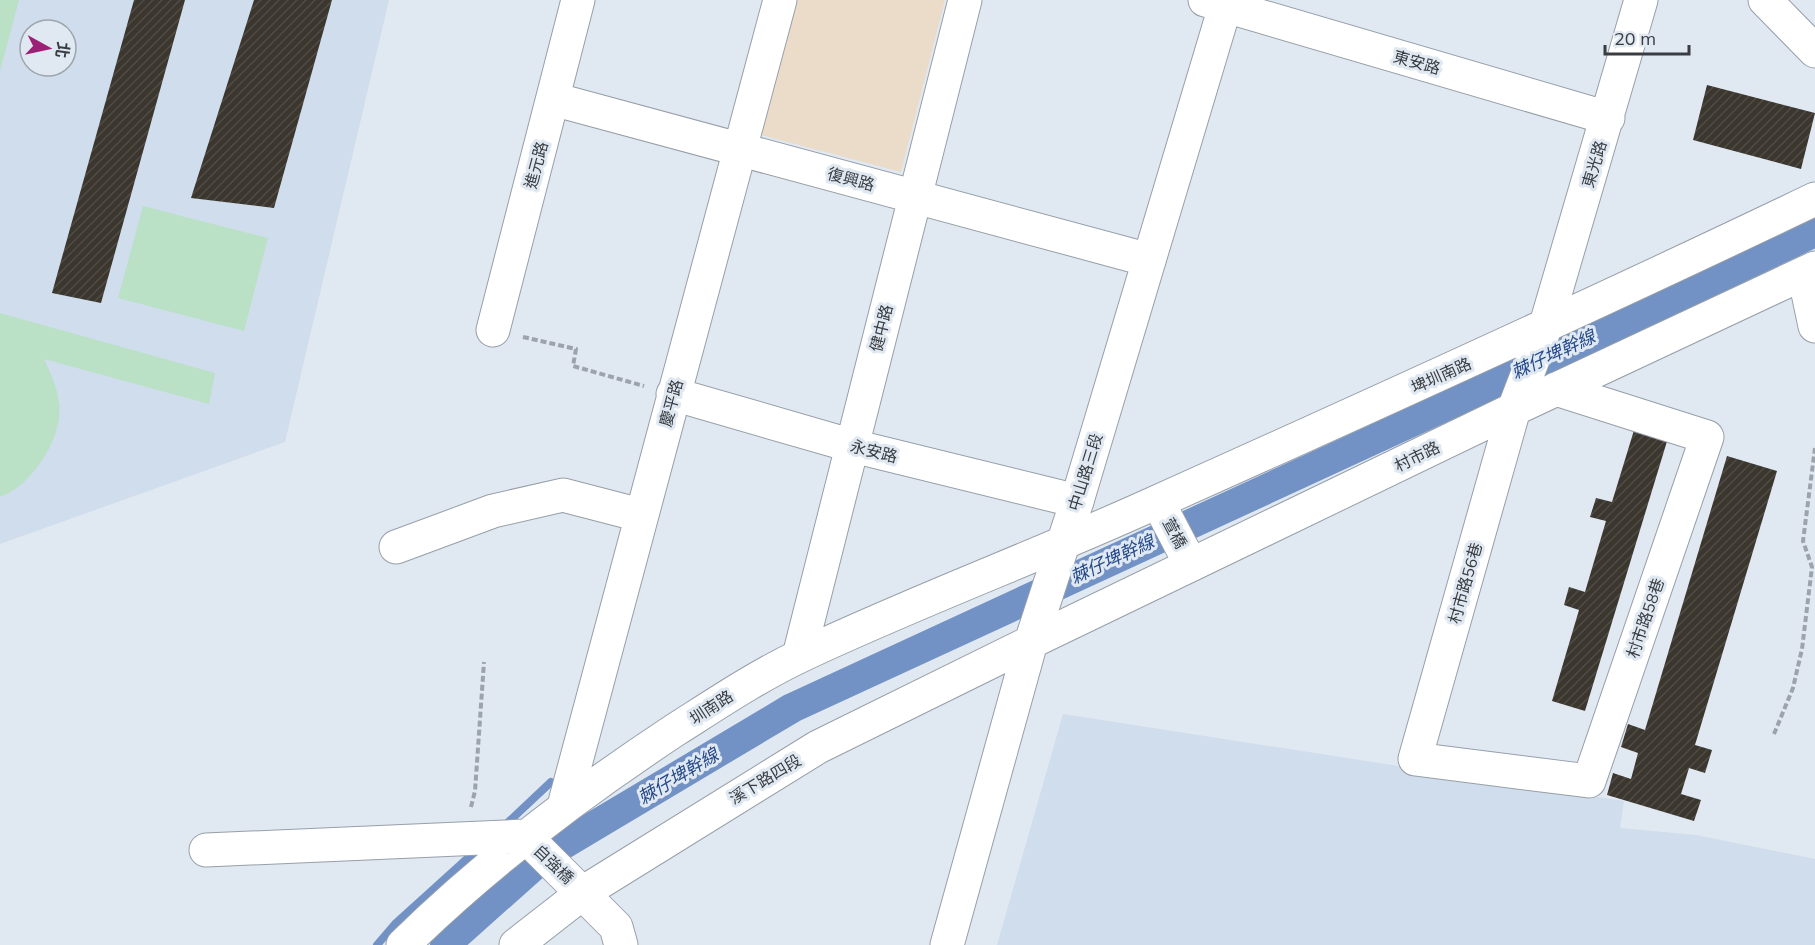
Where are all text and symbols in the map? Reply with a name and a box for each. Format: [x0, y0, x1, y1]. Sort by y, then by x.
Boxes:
north arrow [18, 18, 78, 78]
scale bar [1605, 18, 1689, 56]
text: 20 m [1614, 27, 1656, 50]
text: 北 [52, 41, 74, 59]
street label: 東安路 [1391, 46, 1443, 78]
street label: 東光路 [1577, 138, 1611, 190]
street label: 進元路 [520, 139, 552, 191]
street label: 復興路 [825, 163, 877, 195]
street label: 健中路 [865, 302, 897, 354]
water label: 棘仔埤幹線 [1507, 324, 1600, 383]
street label: 埤圳南路 [1408, 353, 1474, 397]
street label: 慶平路 [655, 377, 687, 429]
street label: 中山路三段 [1064, 431, 1106, 513]
street label: 永安路 [848, 435, 900, 467]
street label: 村市路 [1391, 436, 1443, 476]
street label: 萱橋 [1159, 514, 1191, 552]
water label: 棘仔埤幹線 [1066, 529, 1159, 588]
street label: 村市路56巷 [1444, 540, 1486, 626]
street label: 村市路58巷 [1622, 575, 1668, 661]
street label: 圳南路 [685, 686, 737, 728]
water label: 棘仔埤幹線 [634, 742, 724, 809]
street label: 溪下路四段 [726, 750, 804, 808]
street label: 自強橋 [530, 840, 578, 888]

